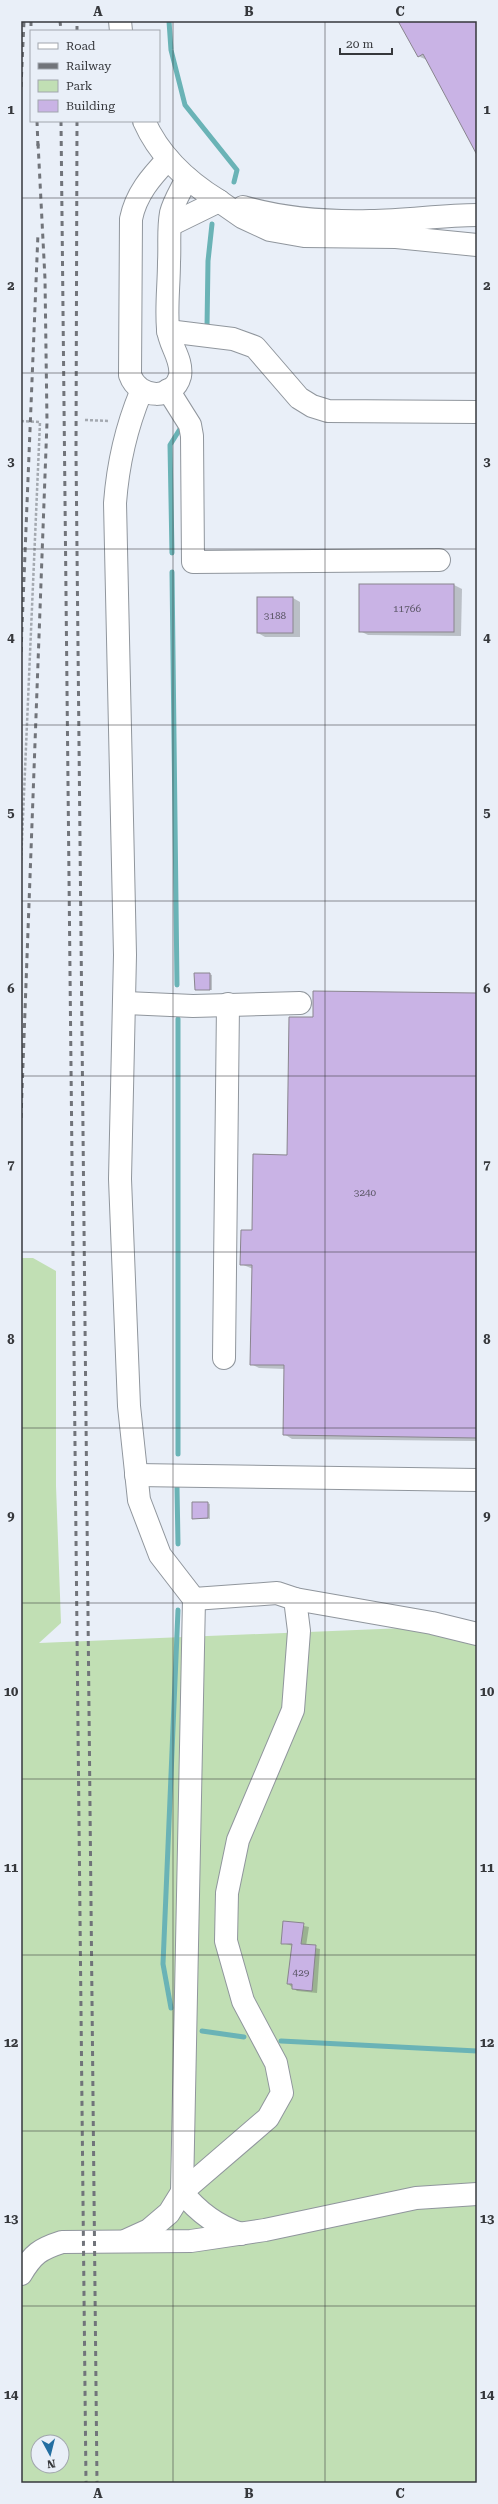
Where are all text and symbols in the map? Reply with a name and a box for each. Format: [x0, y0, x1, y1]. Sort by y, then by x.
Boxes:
text: A [93, 4, 103, 19]
text: B [244, 4, 254, 19]
text: C [395, 4, 405, 19]
legend [30, 30, 160, 122]
scale bar [340, 30, 392, 56]
text: 20 m [346, 37, 373, 51]
text: Road [66, 39, 96, 53]
text: Railway [66, 59, 112, 73]
text: Park [66, 79, 93, 93]
text: Building [66, 99, 115, 113]
text: 1 [7, 102, 15, 117]
text: 1 [483, 102, 491, 117]
text: 2 [7, 278, 15, 293]
text: 2 [483, 278, 491, 293]
text: 3 [7, 454, 15, 469]
text: 3 [483, 454, 491, 469]
house number: 11766 [393, 603, 421, 614]
house number: 3188 [264, 610, 287, 621]
text: 4 [7, 630, 15, 645]
text: 4 [483, 630, 491, 645]
text: 5 [7, 805, 15, 820]
text: 5 [483, 805, 491, 820]
text: 6 [7, 981, 15, 996]
text: 6 [483, 981, 491, 996]
text: 7 [7, 1157, 15, 1172]
text: 7 [483, 1157, 491, 1172]
house number: 3240 [354, 1187, 377, 1198]
text: 8 [7, 1332, 15, 1347]
text: 8 [483, 1332, 491, 1347]
text: 9 [7, 1508, 15, 1523]
text: 9 [483, 1508, 491, 1523]
text: 10 [4, 1684, 18, 1699]
text: 10 [480, 1684, 494, 1699]
text: 11 [4, 1860, 18, 1875]
text: 11 [480, 1860, 494, 1875]
house number: 429 [293, 1967, 310, 1978]
text: 12 [4, 2035, 18, 2050]
text: 12 [480, 2035, 494, 2050]
text: 13 [4, 2211, 18, 2226]
text: 13 [480, 2211, 494, 2226]
text: 14 [4, 2387, 19, 2402]
text: 14 [480, 2387, 495, 2402]
north arrow [30, 2434, 70, 2474]
text: N [46, 2456, 56, 2470]
text: A [93, 2486, 103, 2501]
text: B [244, 2486, 254, 2501]
text: C [395, 2486, 405, 2501]

